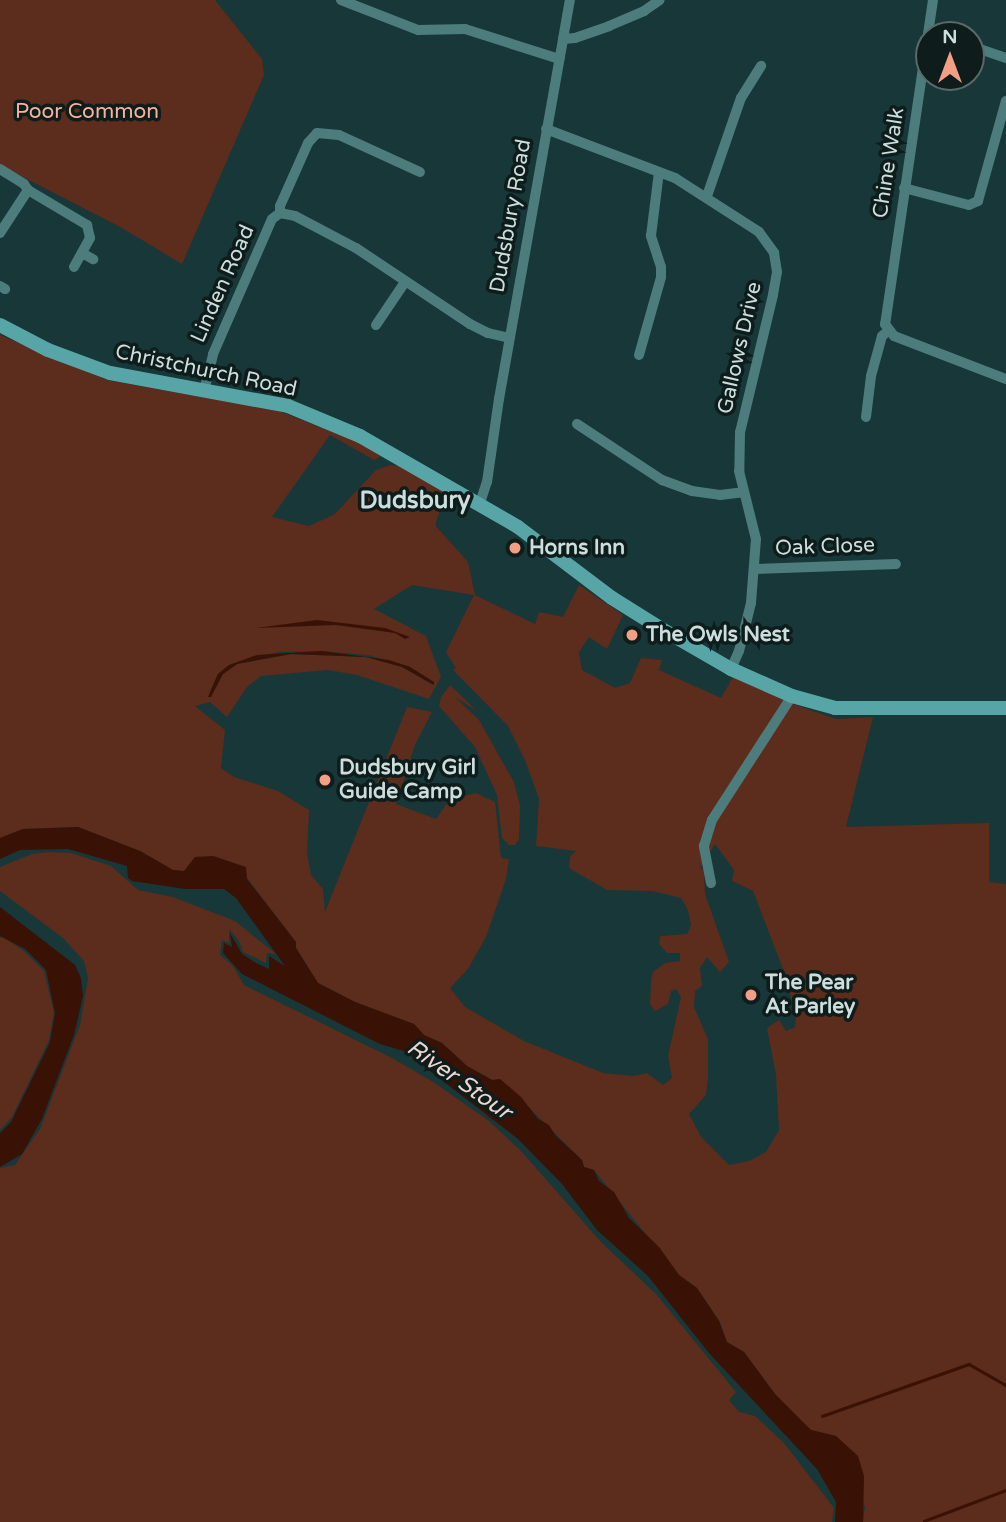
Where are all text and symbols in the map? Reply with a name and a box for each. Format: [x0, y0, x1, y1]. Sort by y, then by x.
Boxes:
north arrow [915, 21, 985, 91]
text: N [942, 26, 958, 48]
park label: Poor Common [15, 99, 159, 125]
street label: Chine Walk [868, 106, 910, 220]
street label: Dudsbury Road [485, 137, 537, 295]
street label: Linden Road [186, 221, 260, 347]
street label: Gallows Drive [713, 280, 767, 416]
street label: Christchurch Road [113, 339, 299, 403]
district label: Dudsbury [360, 487, 470, 515]
street label: Oak Close [775, 533, 875, 561]
place label: Horns Inn [529, 535, 625, 561]
marker: Horns Inn [507, 540, 523, 556]
place label: The Owls Nest [646, 622, 790, 648]
marker: The Owls Nest [624, 627, 640, 643]
place label: Dudsbury Girl Guide Camp [339, 755, 476, 805]
marker: Dudsbury Girl Guide Camp [317, 772, 333, 788]
place label: The Pear At Parley [765, 970, 855, 1020]
marker: The Pear At Parley [743, 987, 759, 1003]
water label: River Stour [402, 1034, 516, 1126]

